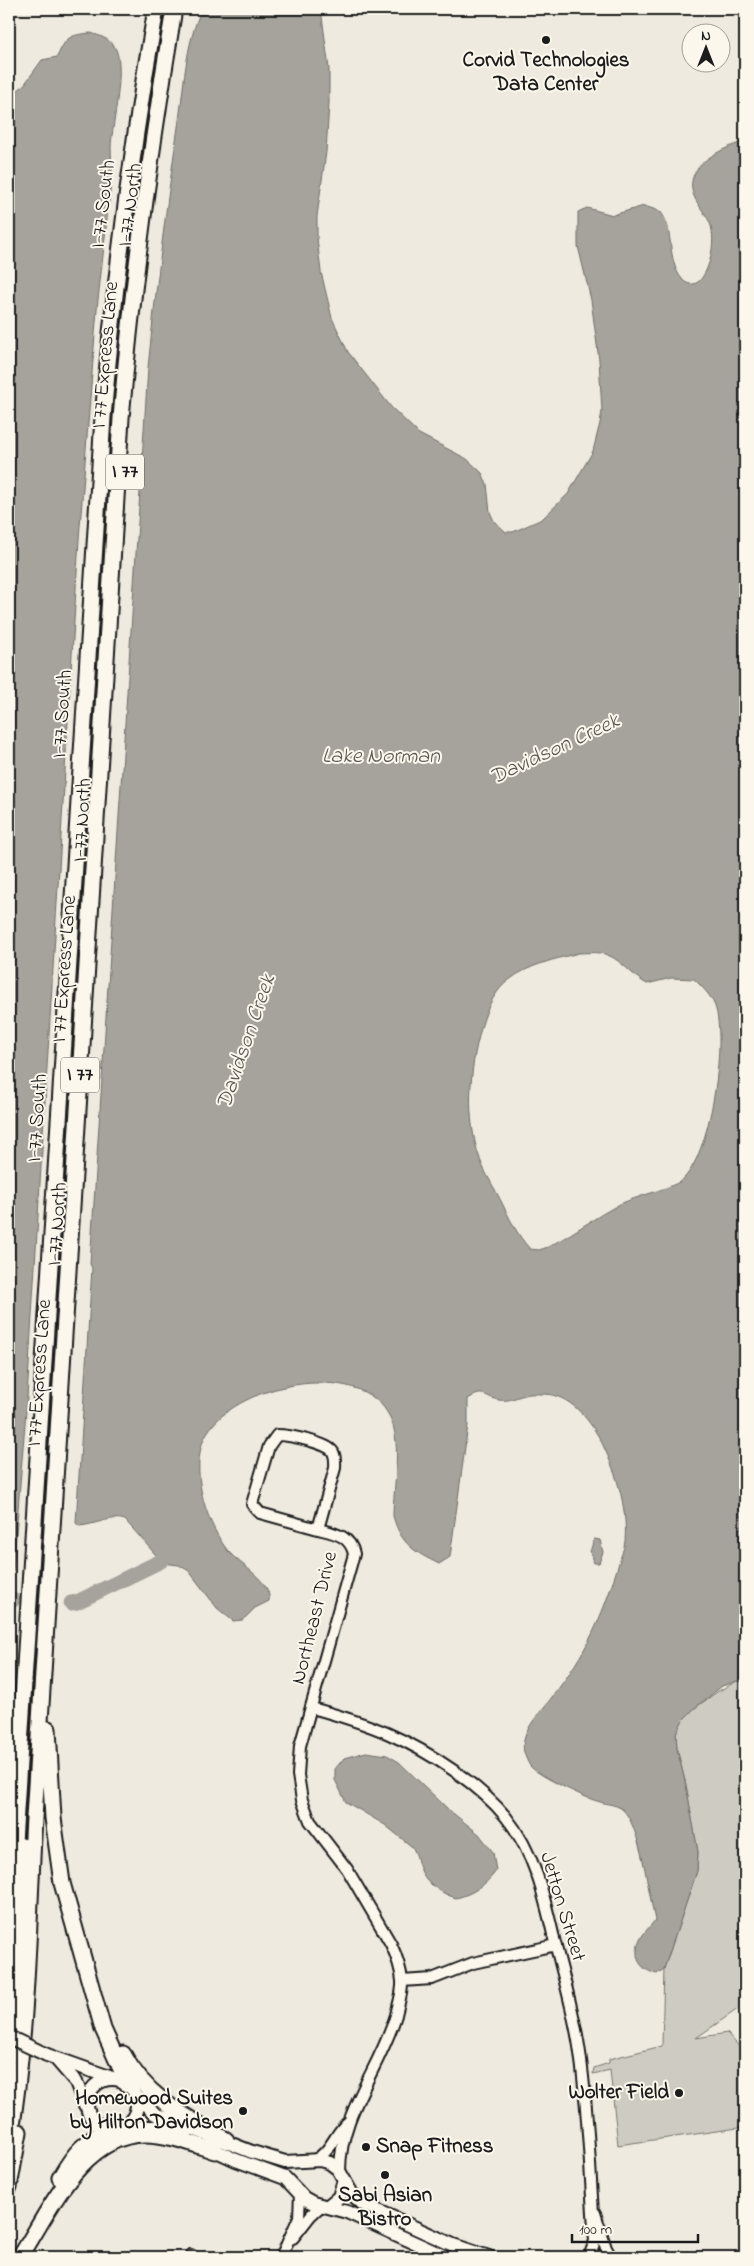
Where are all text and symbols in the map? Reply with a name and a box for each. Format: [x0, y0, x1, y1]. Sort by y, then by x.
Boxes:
north arrow [682, 22, 732, 72]
text: N [701, 26, 711, 47]
marker: Corvid Technologies Data Center [540, 34, 552, 46]
place label: Corvid Technologies Data Center [462, 46, 630, 100]
street label: I-77 South [84, 158, 124, 250]
street label: I-77 North [111, 161, 151, 249]
street label: I 77 Express Lane [85, 280, 127, 430]
road number: I 77 [106, 454, 144, 490]
street label: I-77 South [45, 669, 81, 759]
water label: Davidson Creek [485, 705, 626, 794]
water label: Lake Norman [322, 741, 441, 773]
street label: I-77 North [66, 777, 100, 863]
street label: I 77 Express Lane [45, 894, 85, 1044]
water label: Davidson Creek [209, 969, 285, 1113]
road number: I 77 [61, 1058, 99, 1092]
street label: I-77 South [20, 1073, 56, 1163]
street label: I-77 North [40, 1181, 76, 1267]
street label: I 77 Express Lane [20, 1298, 60, 1448]
street label: Northeast Drive [284, 1548, 346, 1688]
street label: Jetton Street [531, 1848, 593, 1966]
place label: Wolter Field [569, 2078, 669, 2108]
place label: Homewood Suites by Hilton Davidson [69, 2084, 233, 2140]
marker: Wolter Field [673, 2087, 685, 2099]
marker: Homewood Suites by Hilton Davidson [237, 2105, 249, 2117]
place label: Snap Fitness [376, 2132, 494, 2162]
marker: Snap Fitness [360, 2141, 372, 2153]
marker: Sabi Asian Bistro [379, 2169, 391, 2181]
place label: Sabi Asian Bistro [338, 2181, 432, 2235]
scale bar [572, 2211, 698, 2243]
text: 100 m [579, 2219, 612, 2241]

